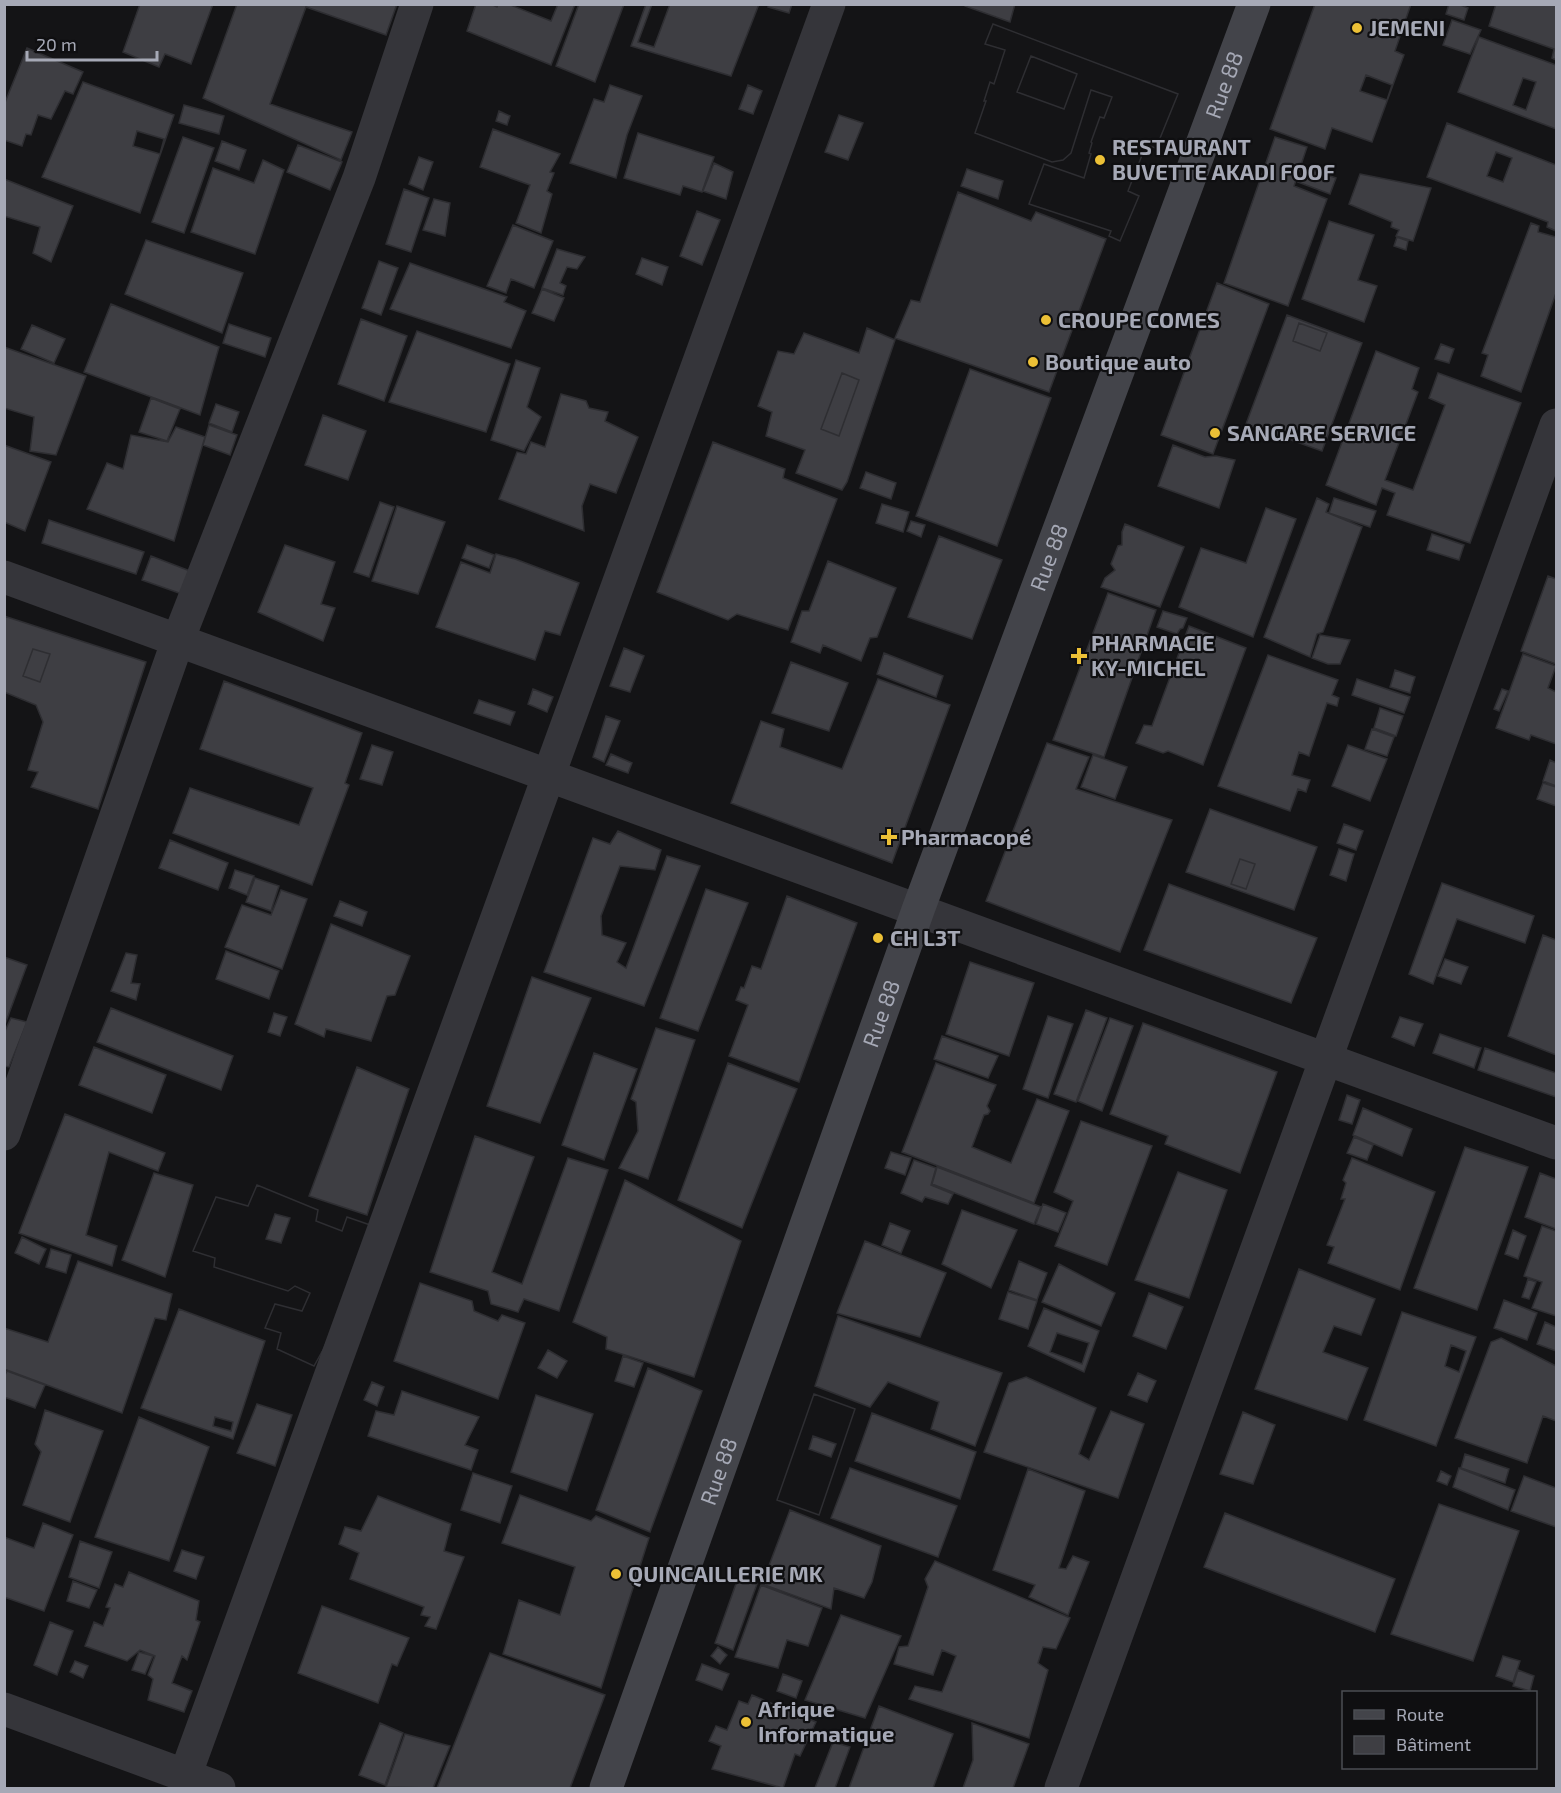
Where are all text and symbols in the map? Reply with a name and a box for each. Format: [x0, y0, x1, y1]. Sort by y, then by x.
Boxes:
place label: JEMENI [1369, 14, 1445, 40]
marker: JEMENI [1350, 21, 1364, 35]
scale bar [27, 24, 158, 62]
text: 20 m [36, 33, 77, 55]
street label: Rue 88 [1199, 47, 1247, 122]
place label: RESTAURANT BUVETTE AKADI FOOF [1112, 133, 1335, 184]
marker: RESTAURANT BUVETTE AKADI FOOF [1093, 153, 1107, 167]
place label: CROUPE COMES [1058, 306, 1220, 332]
marker: CROUPE COMES [1039, 313, 1053, 327]
place label: Boutique auto [1045, 348, 1191, 374]
marker: Boutique auto [1026, 355, 1040, 369]
place label: SANGARE SERVICE [1227, 419, 1416, 445]
marker: SANGARE SERVICE [1208, 426, 1222, 440]
street label: Rue 88 [1024, 520, 1072, 594]
place label: PHARMACIE KY-MICHEL [1091, 629, 1215, 680]
marker: PHARMACIE KY-MICHEL [1072, 649, 1086, 663]
place label: Pharmacopé [901, 823, 1031, 849]
marker: Pharmacopé [882, 830, 896, 844]
place label: CH L3T [890, 924, 960, 950]
marker: CH L3T [871, 931, 885, 945]
street label: Rue 88 [856, 976, 904, 1050]
street label: Rue 88 [694, 1434, 741, 1508]
place label: QUINCAILLERIE MK [628, 1560, 823, 1587]
marker: QUINCAILLERIE MK [609, 1567, 623, 1581]
legend [1342, 1691, 1537, 1769]
place label: Afrique Informatique [758, 1695, 894, 1746]
text: Route [1396, 1703, 1444, 1725]
marker: Afrique Informatique [739, 1715, 753, 1729]
text: Bâtiment [1396, 1733, 1471, 1755]

